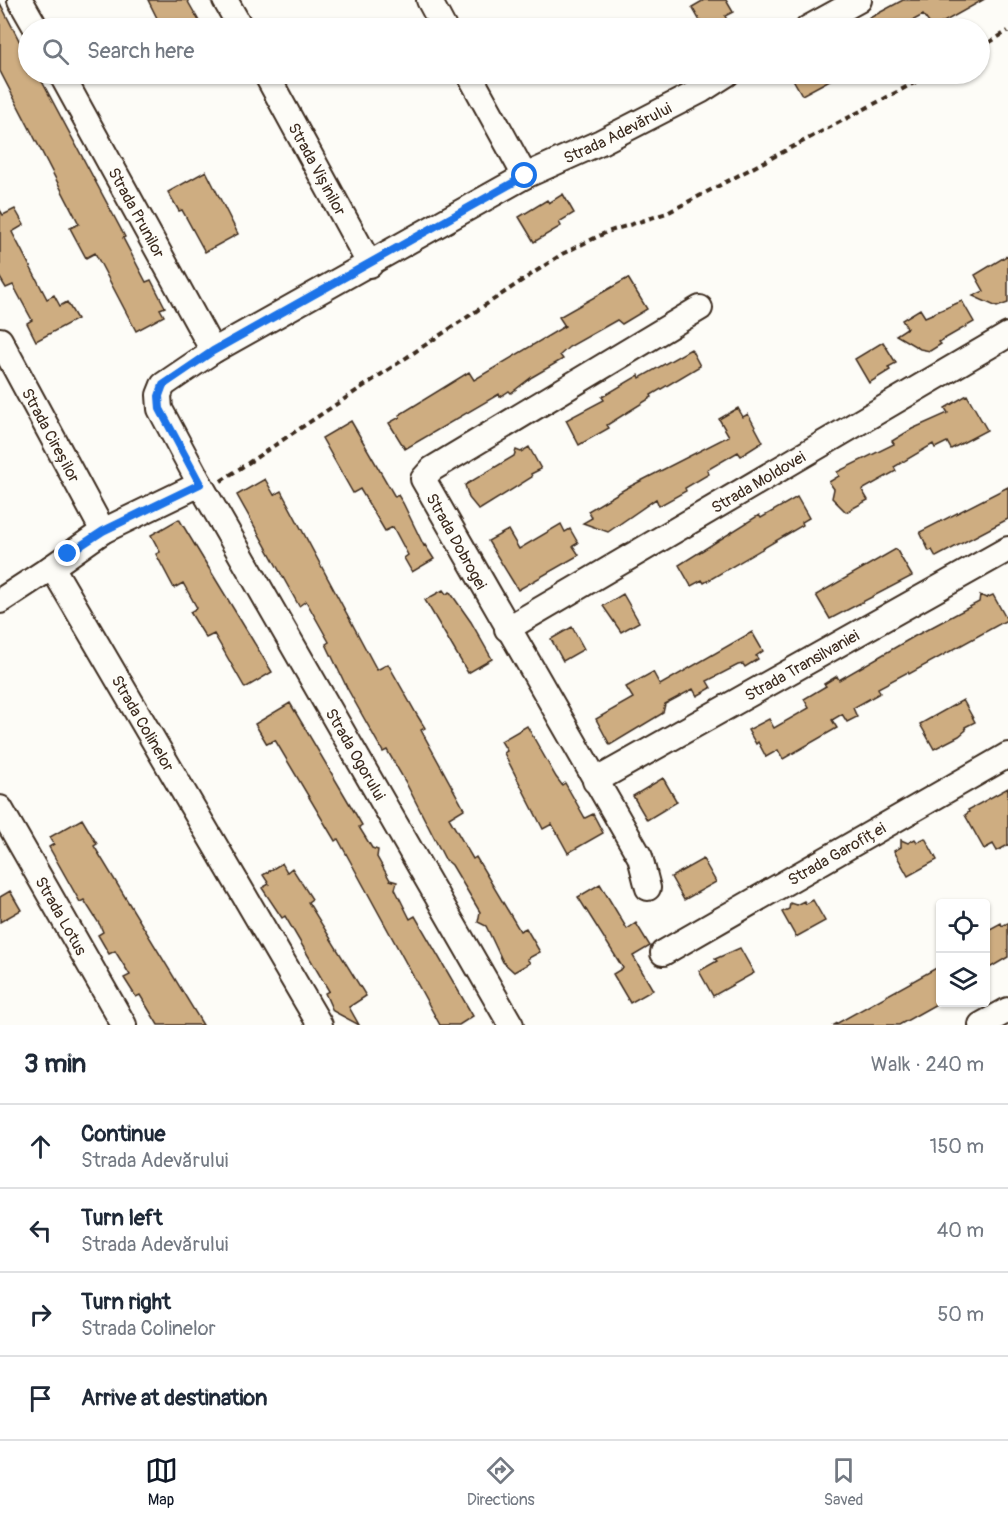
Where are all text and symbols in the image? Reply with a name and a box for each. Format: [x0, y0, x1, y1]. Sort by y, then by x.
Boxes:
search box [18, 18, 990, 84]
icon: search [39, 35, 72, 68]
text: Search here [87, 37, 194, 65]
street label: Strada Adevărului [561, 98, 675, 168]
street label: Strada Vișinilor [283, 120, 350, 219]
route start [511, 162, 537, 188]
street label: Strada Prunilor [103, 164, 169, 262]
street label: Strada Cireșilor [17, 385, 84, 486]
street label: Strada Moldovei [708, 447, 809, 518]
street label: Strada Dobrogei [421, 490, 491, 593]
route end [54, 540, 80, 566]
street label: Strada Transilvaniei [741, 626, 863, 706]
street label: Strada Colinelor [107, 672, 178, 775]
street label: Strada Ogorului [321, 705, 390, 804]
street label: Strada Garofiței [784, 818, 890, 890]
street label: Strada Lotus [30, 873, 91, 959]
map controls [936, 899, 990, 1007]
button: locate [936, 899, 990, 953]
button: layers [936, 953, 990, 1007]
text: 3 min [24, 1048, 86, 1080]
text: Walk · 240 m [871, 1052, 984, 1077]
text: Continue [81, 1120, 165, 1148]
icon: ahead [24, 1130, 57, 1163]
text: 150 m [930, 1134, 984, 1159]
text: Strada Adevărului [81, 1148, 228, 1173]
text: Turn left [81, 1204, 163, 1232]
icon: left [24, 1214, 57, 1247]
text: 40 m [937, 1218, 984, 1243]
text: Strada Adevărului [81, 1232, 228, 1257]
text: Turn right [81, 1288, 171, 1316]
icon: right [24, 1298, 57, 1331]
text: 50 m [937, 1302, 984, 1327]
text: Strada Colinelor [81, 1316, 216, 1341]
icon: arrive [24, 1382, 57, 1415]
text: Arrive at destination [81, 1384, 267, 1412]
tab: Map [145, 1454, 178, 1510]
tab: Directions [467, 1454, 535, 1510]
tab: Saved [824, 1454, 863, 1510]

